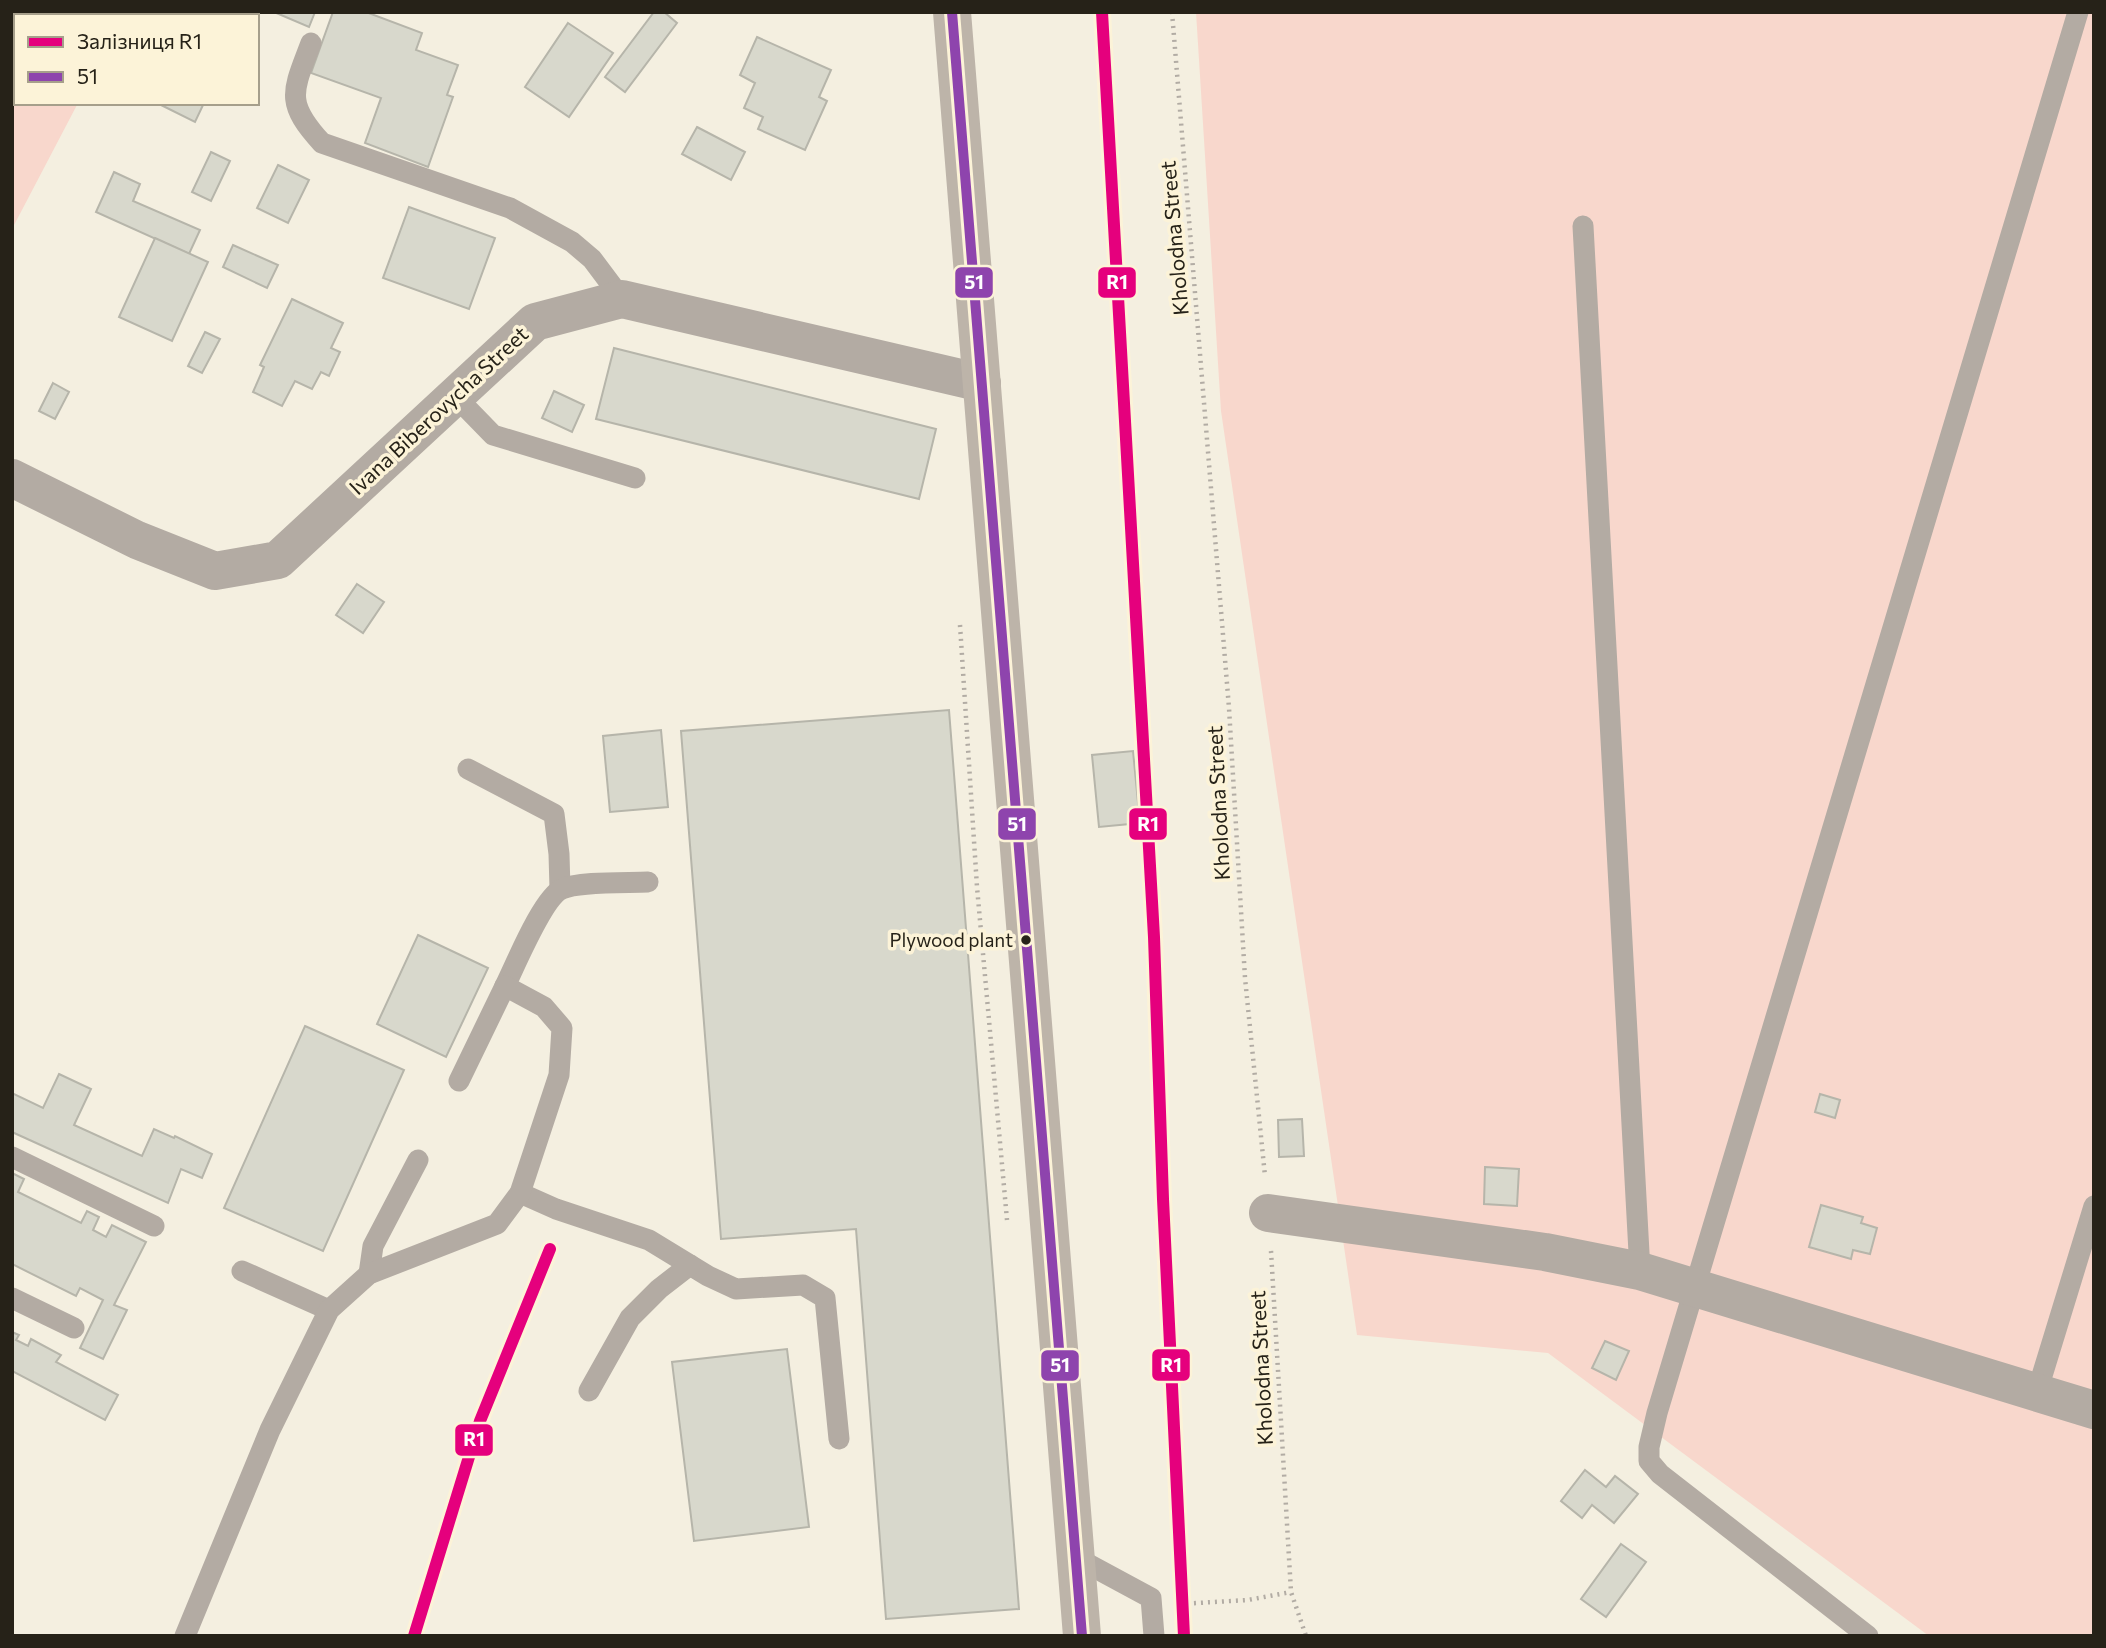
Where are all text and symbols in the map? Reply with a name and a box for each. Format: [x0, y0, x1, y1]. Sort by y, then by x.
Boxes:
legend [14, 14, 259, 105]
text: Залізниця R1 [77, 28, 202, 53]
text: 51 [77, 63, 98, 88]
street label: Kholodna Street [1154, 160, 1193, 316]
line badge: 51 [954, 266, 994, 299]
line badge: R1 [1097, 266, 1137, 299]
text: 51 [964, 270, 984, 293]
text: R1 [1106, 270, 1128, 293]
street label: Ivana Biberovycha Street [343, 321, 532, 499]
street label: Kholodna Street [1201, 725, 1234, 881]
line badge: 51 [997, 807, 1037, 841]
line badge: R1 [1128, 807, 1168, 841]
text: 51 [1007, 812, 1027, 835]
text: R1 [1137, 812, 1159, 835]
place label: Plywood plant [890, 928, 1013, 951]
marker: Plywood plant [1019, 933, 1033, 947]
street label: Kholodna Street [1244, 1290, 1277, 1446]
line badge: R1 [1151, 1348, 1191, 1382]
line badge: 51 [1040, 1349, 1080, 1382]
text: 51 [1050, 1353, 1070, 1376]
text: R1 [1160, 1353, 1182, 1376]
line badge: R1 [454, 1423, 494, 1457]
text: R1 [463, 1427, 485, 1450]

